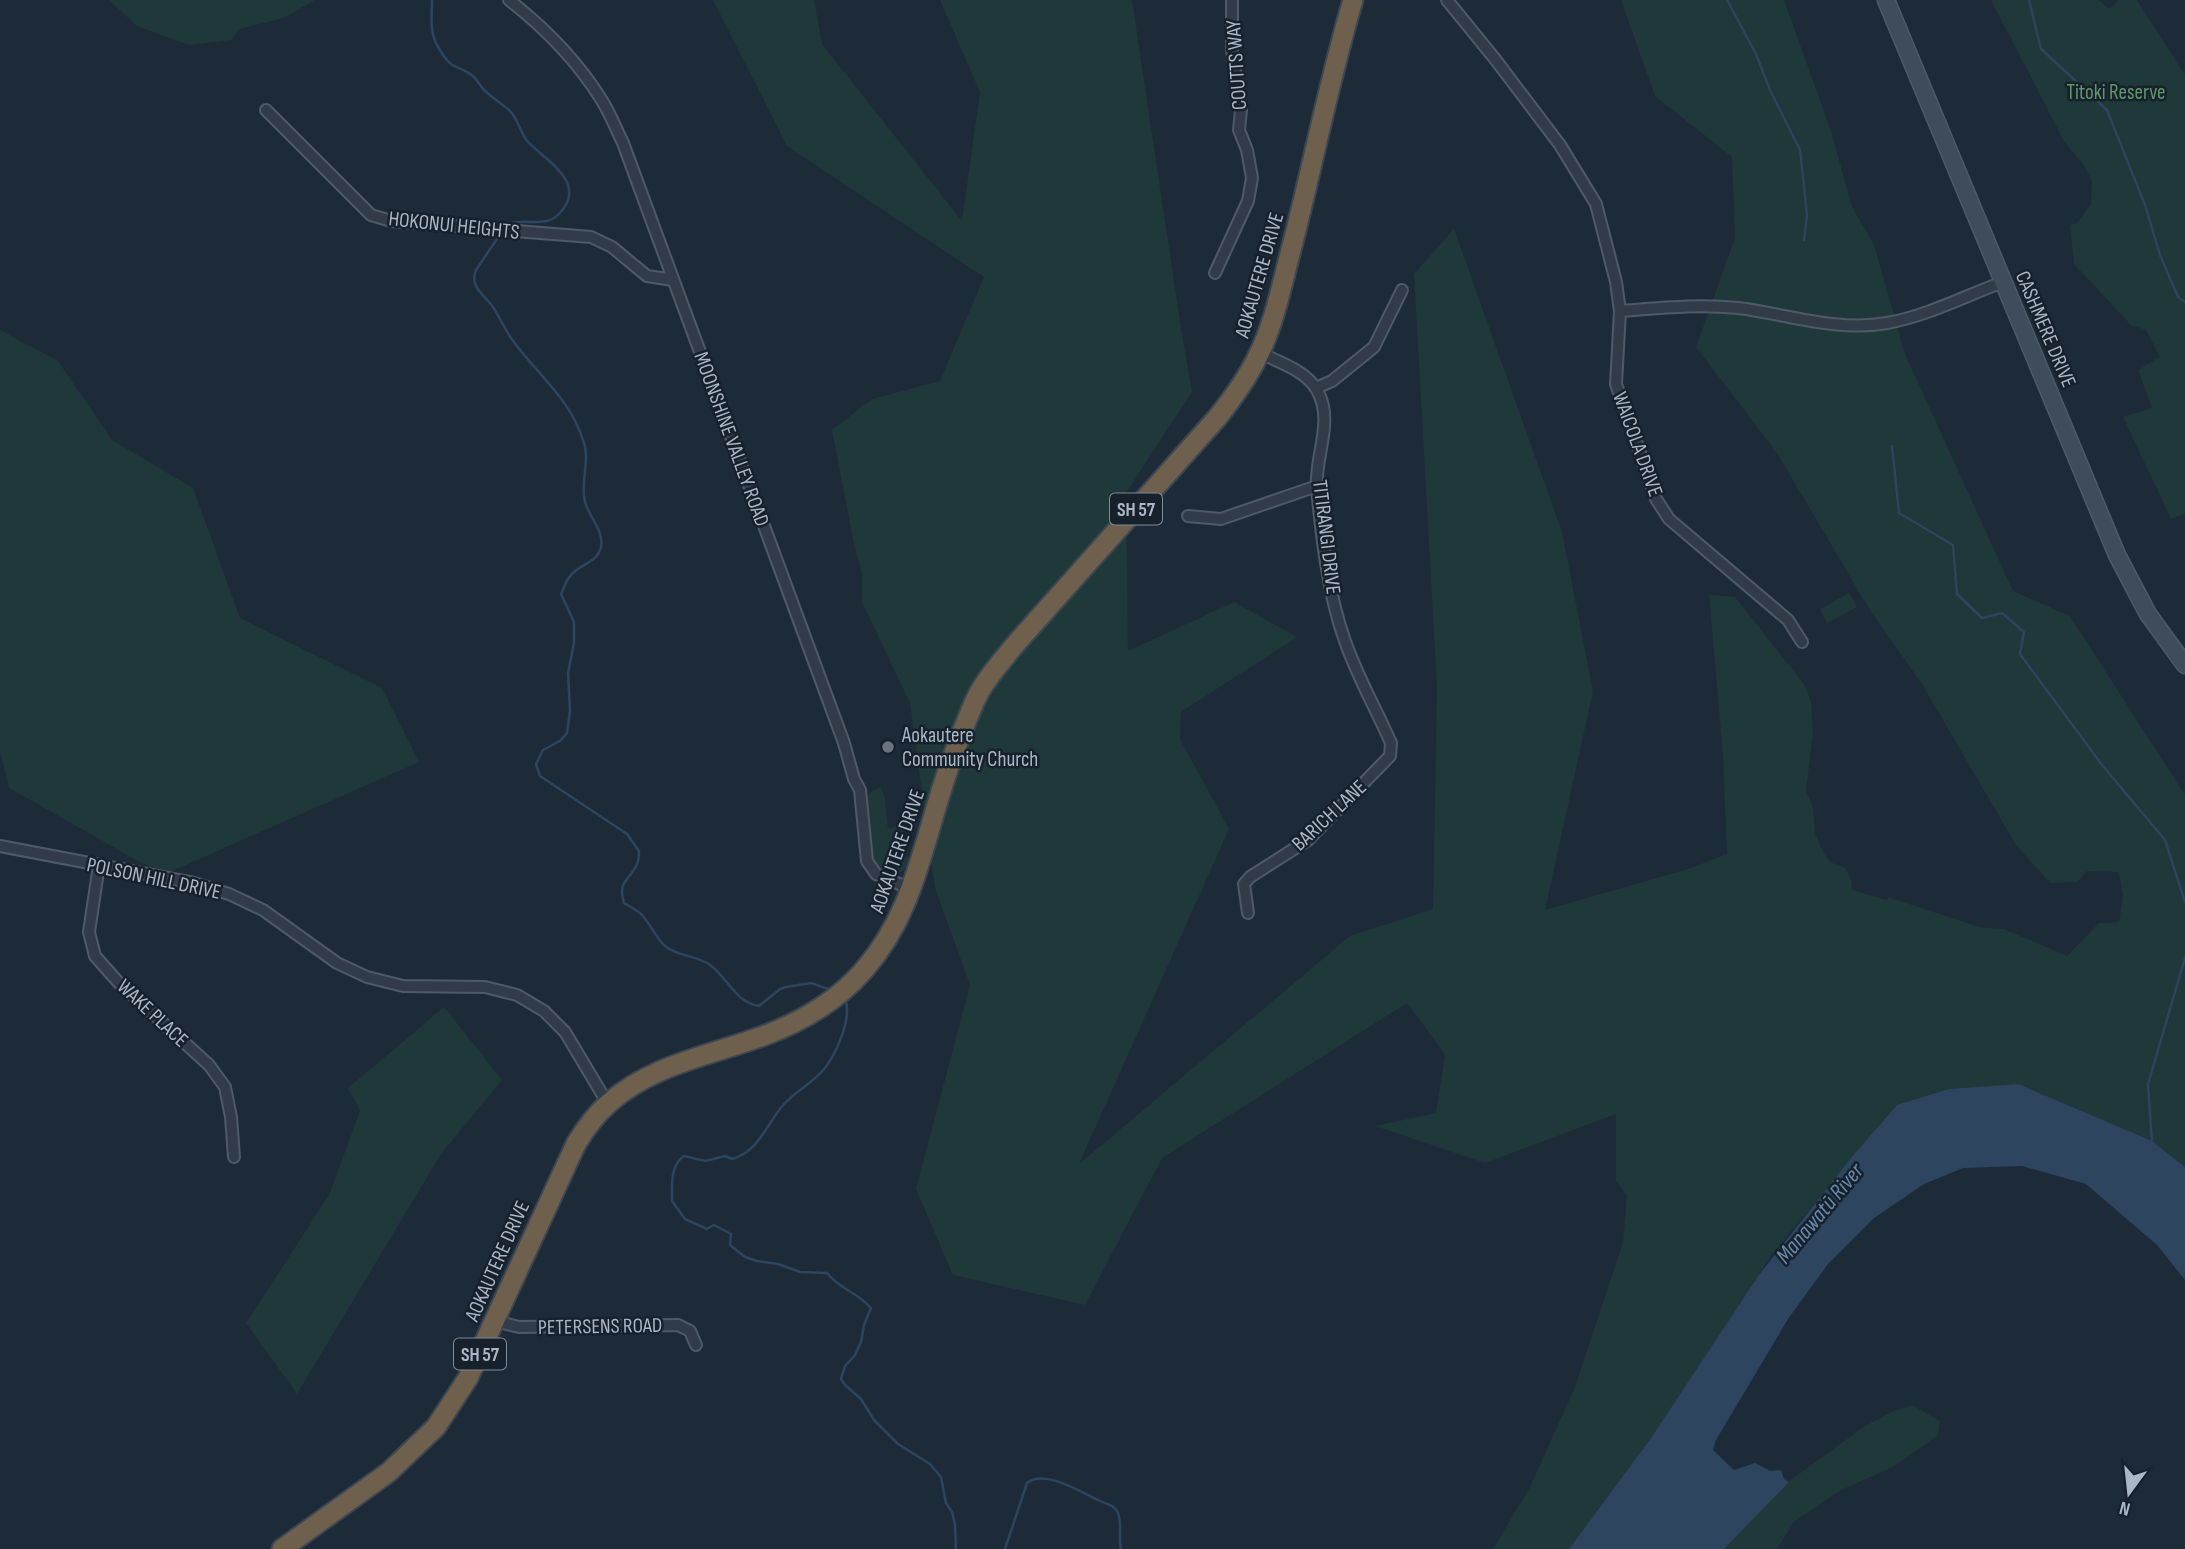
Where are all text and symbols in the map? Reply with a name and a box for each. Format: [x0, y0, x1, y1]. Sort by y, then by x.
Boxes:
street label: COUTTS WAY [1221, 19, 1252, 111]
park label: Titoki Reserve [2066, 80, 2166, 105]
street label: HOKONUI HEIGHTS [387, 206, 521, 245]
street label: AOKAUTERE DRIVE [1229, 210, 1289, 342]
street label: CASHMERE DRIVE [2010, 267, 2081, 391]
street label: MOONSHINE VALLEY ROAD [688, 349, 775, 530]
street label: WAICOLA DRIVE [1607, 388, 1668, 500]
street label: TITIRANGI DRIVE [1307, 478, 1346, 596]
road number: SH 57 [1110, 494, 1162, 524]
place label: Aokautere Community Church [901, 723, 1038, 772]
marker: Aokautere Community Church [880, 739, 896, 755]
street label: BARICH LANE [1287, 775, 1372, 856]
street label: AOKAUTERE DRIVE [864, 786, 930, 917]
street label: POLSON HILL DRIVE [85, 852, 223, 905]
street label: WAKE PLACE [112, 974, 193, 1053]
water label: Manawatū River [1770, 1157, 1871, 1269]
street label: AOKAUTERE DRIVE [459, 1197, 535, 1326]
street label: PETERSENS ROAD [538, 1313, 662, 1340]
road number: SH 57 [454, 1338, 506, 1370]
north arrow [2094, 1458, 2164, 1528]
text: N [2117, 1496, 2133, 1520]

